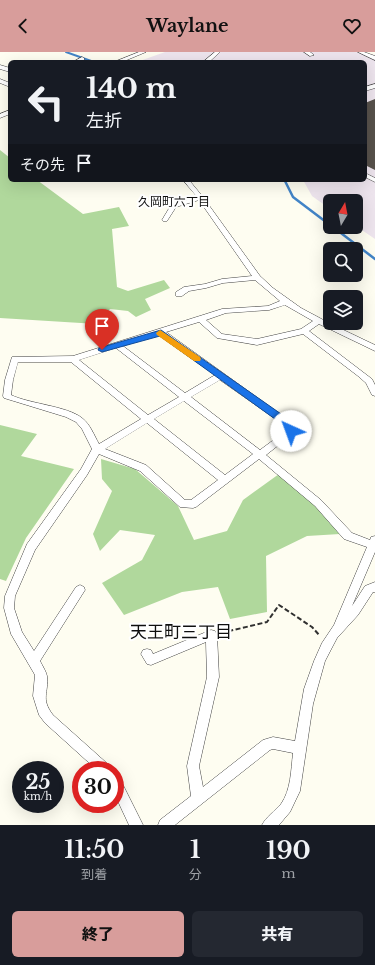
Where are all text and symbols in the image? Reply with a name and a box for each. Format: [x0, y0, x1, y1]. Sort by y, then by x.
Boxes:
icon: back [12, 15, 34, 37]
text: Waylane [146, 15, 229, 37]
icon: heart [341, 15, 363, 37]
text: 140 m [86, 71, 176, 106]
icon: left [20, 76, 72, 128]
text: 左折 [86, 110, 122, 132]
icon: arrive [73, 152, 95, 174]
text: その先 [20, 155, 65, 174]
district label: 久岡町六丁目 [138, 194, 210, 209]
north arrow [323, 194, 363, 234]
map controls [323, 194, 363, 330]
button: search [323, 242, 363, 282]
button: layers [323, 290, 363, 330]
pin [85, 309, 119, 350]
icon: arrive [91, 315, 113, 337]
position arrow [270, 410, 312, 452]
district label: 天王町三丁目 [130, 622, 232, 643]
speed limit sign: 30 [72, 761, 124, 813]
text: 25 [26, 770, 50, 794]
text: km/h [24, 790, 52, 803]
text: 11:50 [64, 835, 124, 864]
text: 1 [190, 835, 200, 864]
text: 190 [266, 836, 311, 865]
text: m [281, 865, 295, 882]
text: 到着 [81, 866, 107, 883]
text: 分 [189, 866, 202, 883]
button: 終了 [12, 911, 184, 957]
button: 共有 [192, 911, 363, 957]

